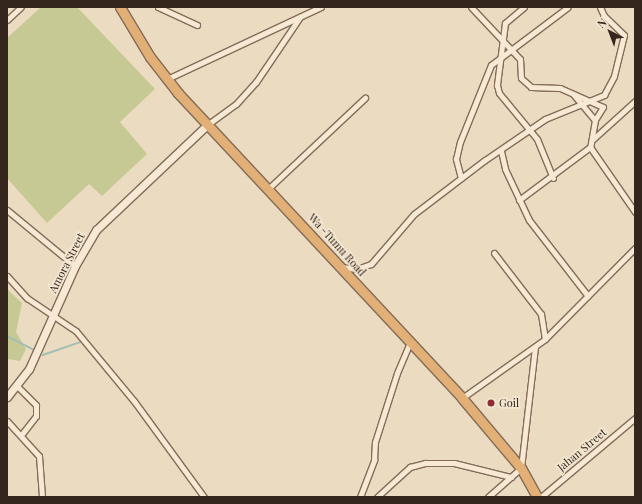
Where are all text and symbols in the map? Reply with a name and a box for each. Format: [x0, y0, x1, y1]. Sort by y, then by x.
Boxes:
north arrow [590, 12, 630, 52]
text: N [594, 14, 610, 31]
street label: Wa -Tumu Road [306, 211, 368, 279]
street label: Amora Street [46, 231, 88, 295]
place label: Goil [499, 396, 519, 410]
marker: Goil [486, 398, 496, 408]
street label: Jahan Street [555, 426, 609, 474]

